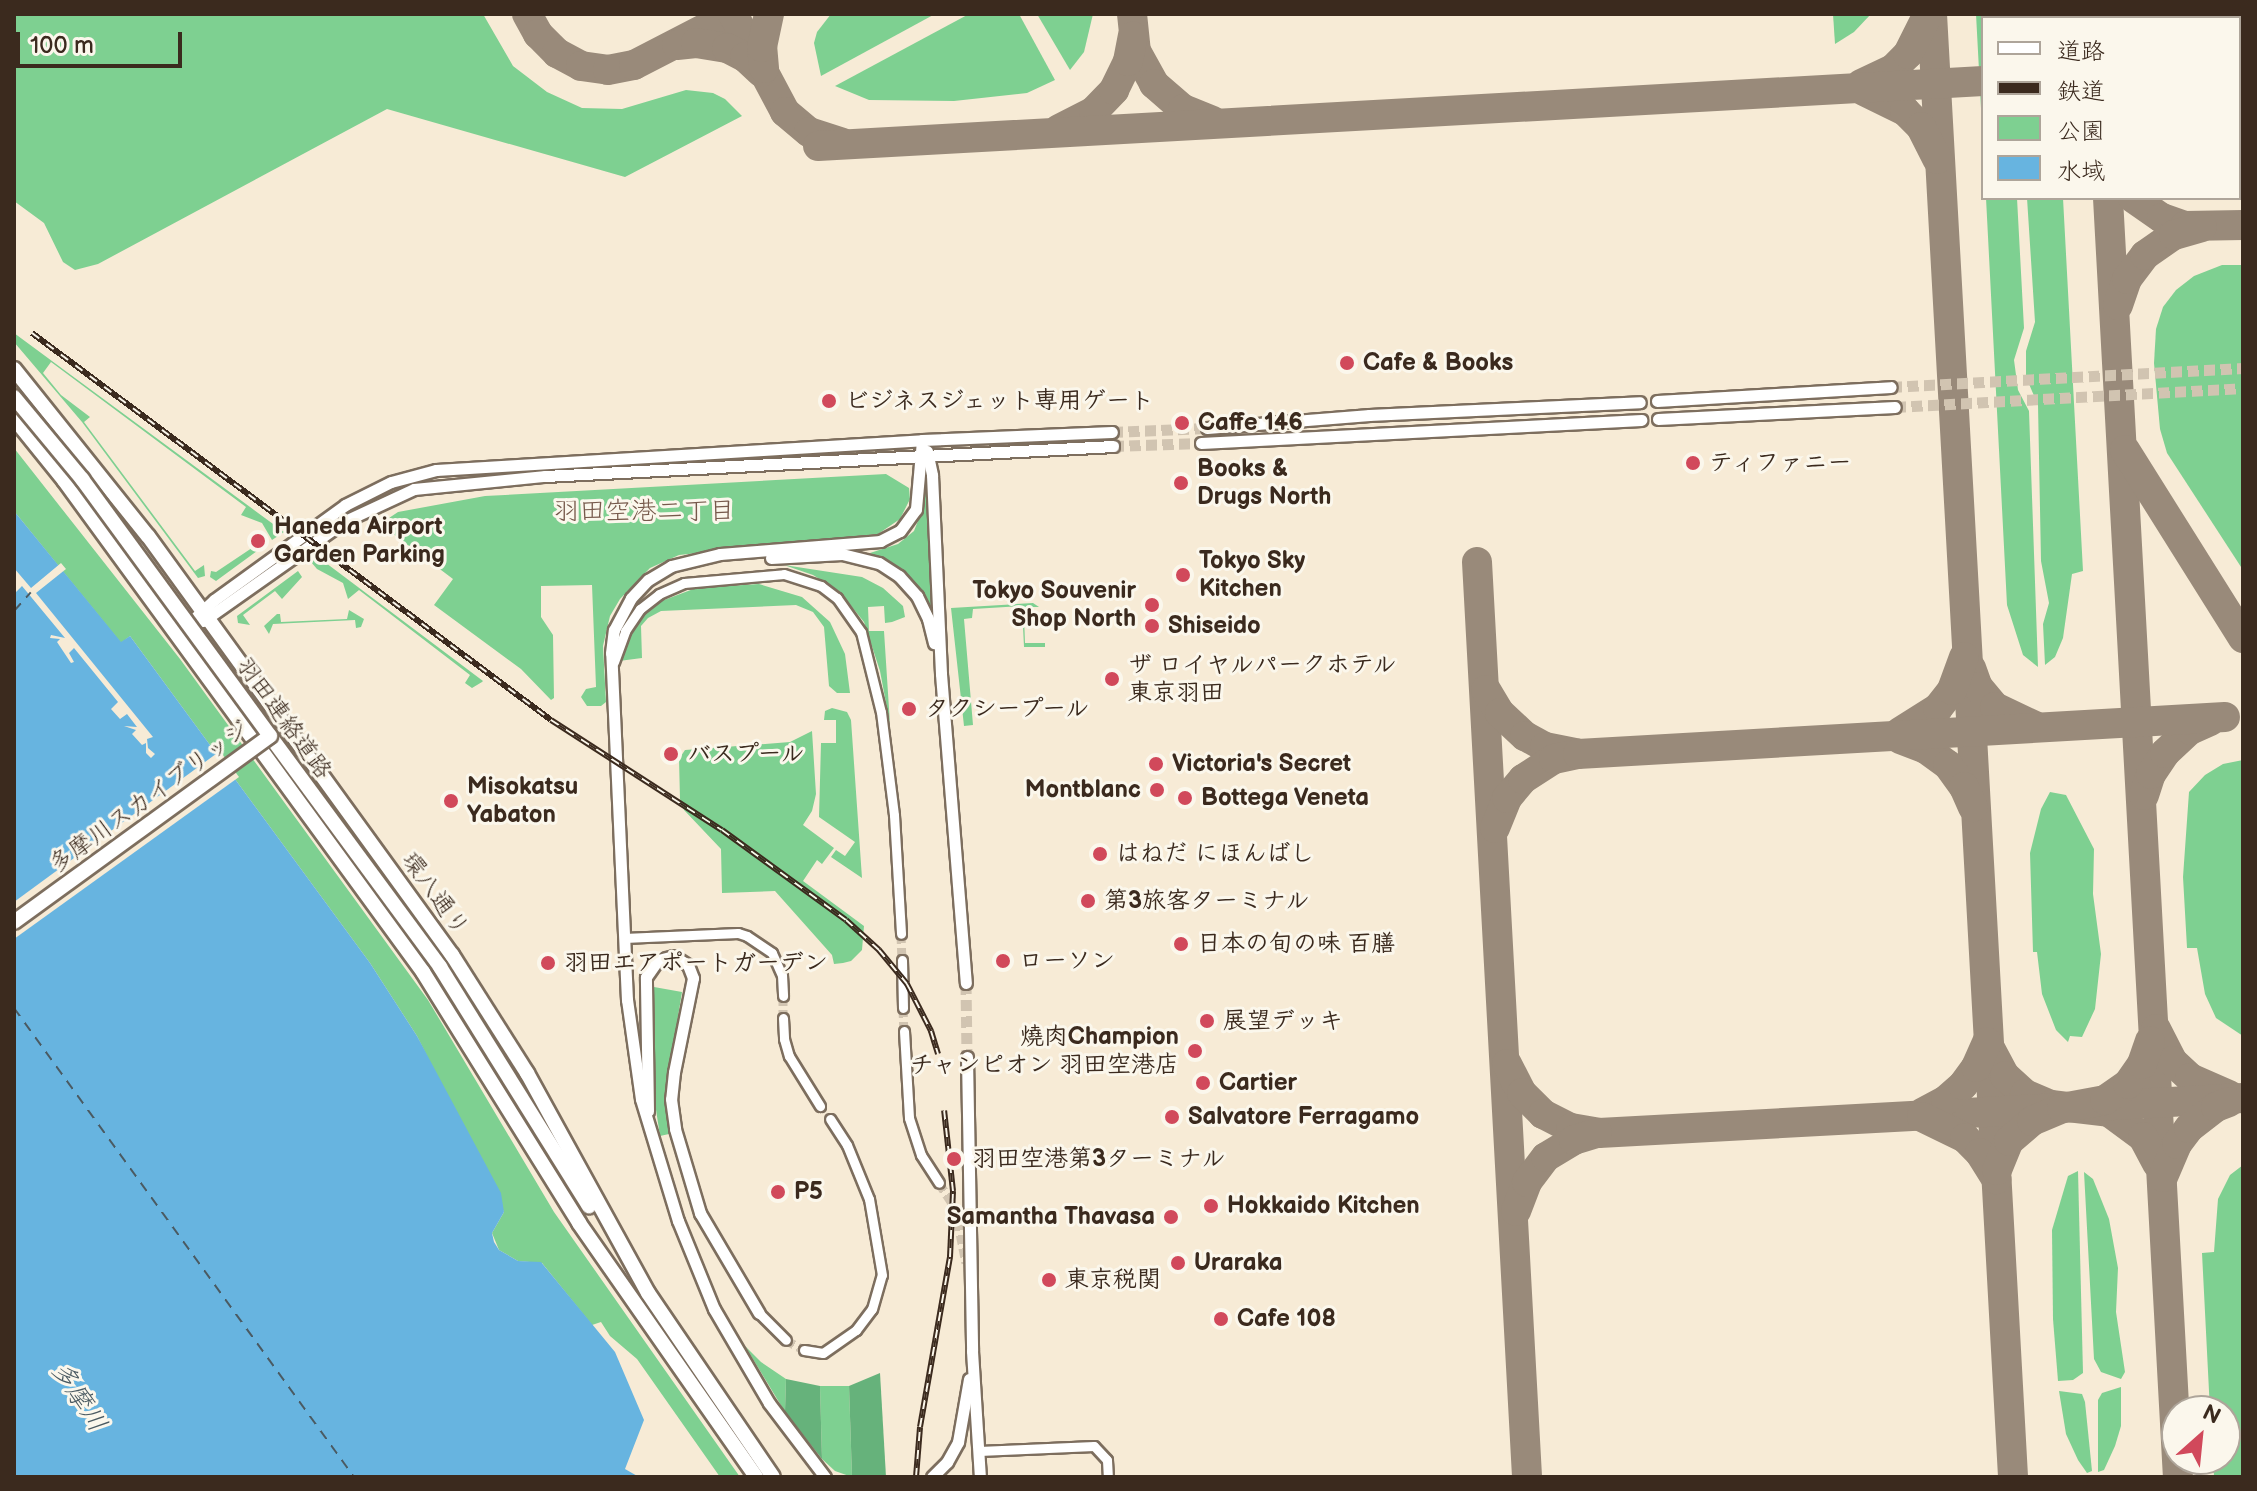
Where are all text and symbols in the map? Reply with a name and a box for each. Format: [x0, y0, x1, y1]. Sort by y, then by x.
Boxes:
scale bar [20, 16, 186, 66]
legend [1981, 16, 2241, 200]
text: 100 m [30, 31, 94, 60]
text: 道路 [2057, 37, 2105, 66]
text: 鉄道 [2057, 77, 2105, 106]
text: 公園 [2057, 117, 2105, 146]
text: 水域 [2057, 157, 2105, 186]
place label: Cafe & Books [1363, 349, 1513, 377]
marker: Cafe & Books [1338, 354, 1356, 372]
place label: ビジネスジェット専用ゲート [845, 387, 1157, 415]
marker: ビジネスジェット専用ゲート [820, 392, 838, 410]
place label: Caffe 146 [1198, 409, 1303, 437]
marker: Caffe 146 [1173, 414, 1191, 432]
place label: ティファニー [1709, 449, 1853, 477]
marker: ティファニー [1684, 454, 1702, 472]
place label: Books & Drugs North [1197, 455, 1331, 511]
marker: Books & Drugs North [1172, 474, 1190, 492]
district label: 羽田空港二丁目 [553, 496, 735, 528]
place label: Haneda Airport Garden Parking [274, 513, 445, 569]
marker: Haneda Airport Garden Parking [249, 532, 267, 550]
place label: Tokyo Sky Kitchen [1199, 547, 1305, 603]
marker: Tokyo Sky Kitchen [1174, 566, 1192, 584]
place label: Tokyo Souvenir Shop North [973, 577, 1136, 633]
marker: Tokyo Souvenir Shop North [1143, 596, 1161, 614]
place label: Shiseido [1168, 612, 1261, 640]
marker: Shiseido [1143, 617, 1161, 635]
street label: 羽田連絡道路 [230, 651, 338, 785]
place label: ザ ロイヤルパークホテル 東京羽田 [1128, 651, 1398, 707]
marker: ザ ロイヤルパークホテル 東京羽田 [1103, 670, 1121, 688]
place label: タクシープール [925, 695, 1092, 723]
marker: タクシープール [900, 700, 918, 718]
street label: 多摩川スカイブリッジ [43, 715, 255, 879]
place label: バスプール [687, 740, 806, 768]
marker: バスプール [662, 745, 680, 763]
place label: Victoria's Secret [1172, 750, 1351, 778]
marker: Victoria's Secret [1147, 755, 1165, 773]
place label: Misokatsu Yabaton [467, 773, 578, 829]
place label: Montblanc [1025, 776, 1141, 804]
marker: Montblanc [1148, 781, 1166, 799]
place label: Bottega Veneta [1201, 784, 1370, 812]
marker: Bottega Veneta [1176, 789, 1194, 807]
marker: Misokatsu Yabaton [442, 792, 460, 810]
place label: はねだ にほんばし [1116, 840, 1314, 868]
marker: はねだ にほんばし [1091, 845, 1109, 863]
street label: 環八通り [395, 847, 475, 941]
place label: 第3旅客ターミナル [1104, 887, 1310, 915]
marker: 第3旅客ターミナル [1079, 892, 1097, 910]
place label: 日本の旬の味 百膳 [1197, 930, 1395, 958]
marker: 日本の旬の味 百膳 [1172, 935, 1190, 953]
place label: ローソン [1019, 947, 1115, 975]
place label: 羽田エアポートガーデン [564, 949, 828, 977]
marker: ローソン [994, 952, 1012, 970]
marker: 羽田エアポートガーデン [539, 954, 557, 972]
place label: 展望デッキ [1223, 1007, 1343, 1035]
marker: 展望デッキ [1198, 1012, 1216, 1030]
place label: 燒肉Champion チャンピオン 羽田空港店 [909, 1023, 1179, 1079]
marker: 燒肉Champion チャンピオン 羽田空港店 [1186, 1042, 1204, 1060]
place label: Cartier [1219, 1069, 1297, 1097]
marker: Cartier [1194, 1074, 1212, 1092]
place label: Salvatore Ferragamo [1188, 1103, 1419, 1131]
marker: Salvatore Ferragamo [1163, 1108, 1181, 1126]
place label: 羽田空港第3ターミナル [972, 1145, 1226, 1173]
marker: 羽田空港第3ターミナル [943, 1148, 965, 1170]
place label: P5 [794, 1178, 823, 1206]
marker: P5 [769, 1183, 787, 1201]
place label: Hokkaido Kitchen [1227, 1192, 1420, 1220]
marker: Hokkaido Kitchen [1202, 1197, 1220, 1215]
place label: Samantha Thavasa [947, 1203, 1155, 1231]
marker: Samantha Thavasa [1162, 1208, 1180, 1226]
place label: Uraraka [1194, 1249, 1283, 1277]
marker: Uraraka [1169, 1254, 1187, 1272]
place label: 東京税関 [1065, 1266, 1161, 1294]
marker: 東京税関 [1040, 1271, 1058, 1289]
place label: Cafe 108 [1237, 1305, 1336, 1333]
marker: Cafe 108 [1212, 1310, 1230, 1328]
water label: 多摩川 [44, 1356, 112, 1438]
north arrow [2161, 1395, 2241, 1475]
text: N [2198, 1399, 2225, 1431]

